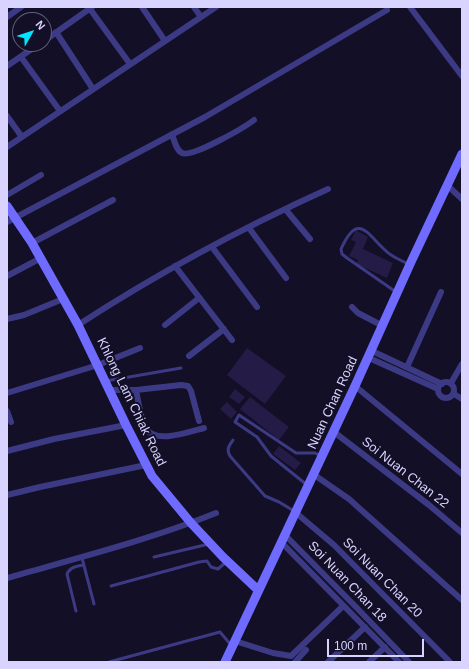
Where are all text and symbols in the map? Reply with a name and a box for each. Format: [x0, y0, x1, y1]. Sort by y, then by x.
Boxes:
north arrow [12, 12, 52, 52]
text: N [33, 18, 48, 32]
street label: Khlong Lam Chiak Road [93, 335, 169, 469]
street label: Nuan Chan Road [305, 354, 361, 452]
street label: Soi Nuan Chan 22 [358, 434, 452, 512]
street label: Soi Nuan Chan 20 [339, 535, 425, 621]
street label: Soi Nuan Chan 18 [304, 538, 390, 626]
scale bar [329, 631, 426, 657]
text: 100 m [334, 639, 367, 653]

